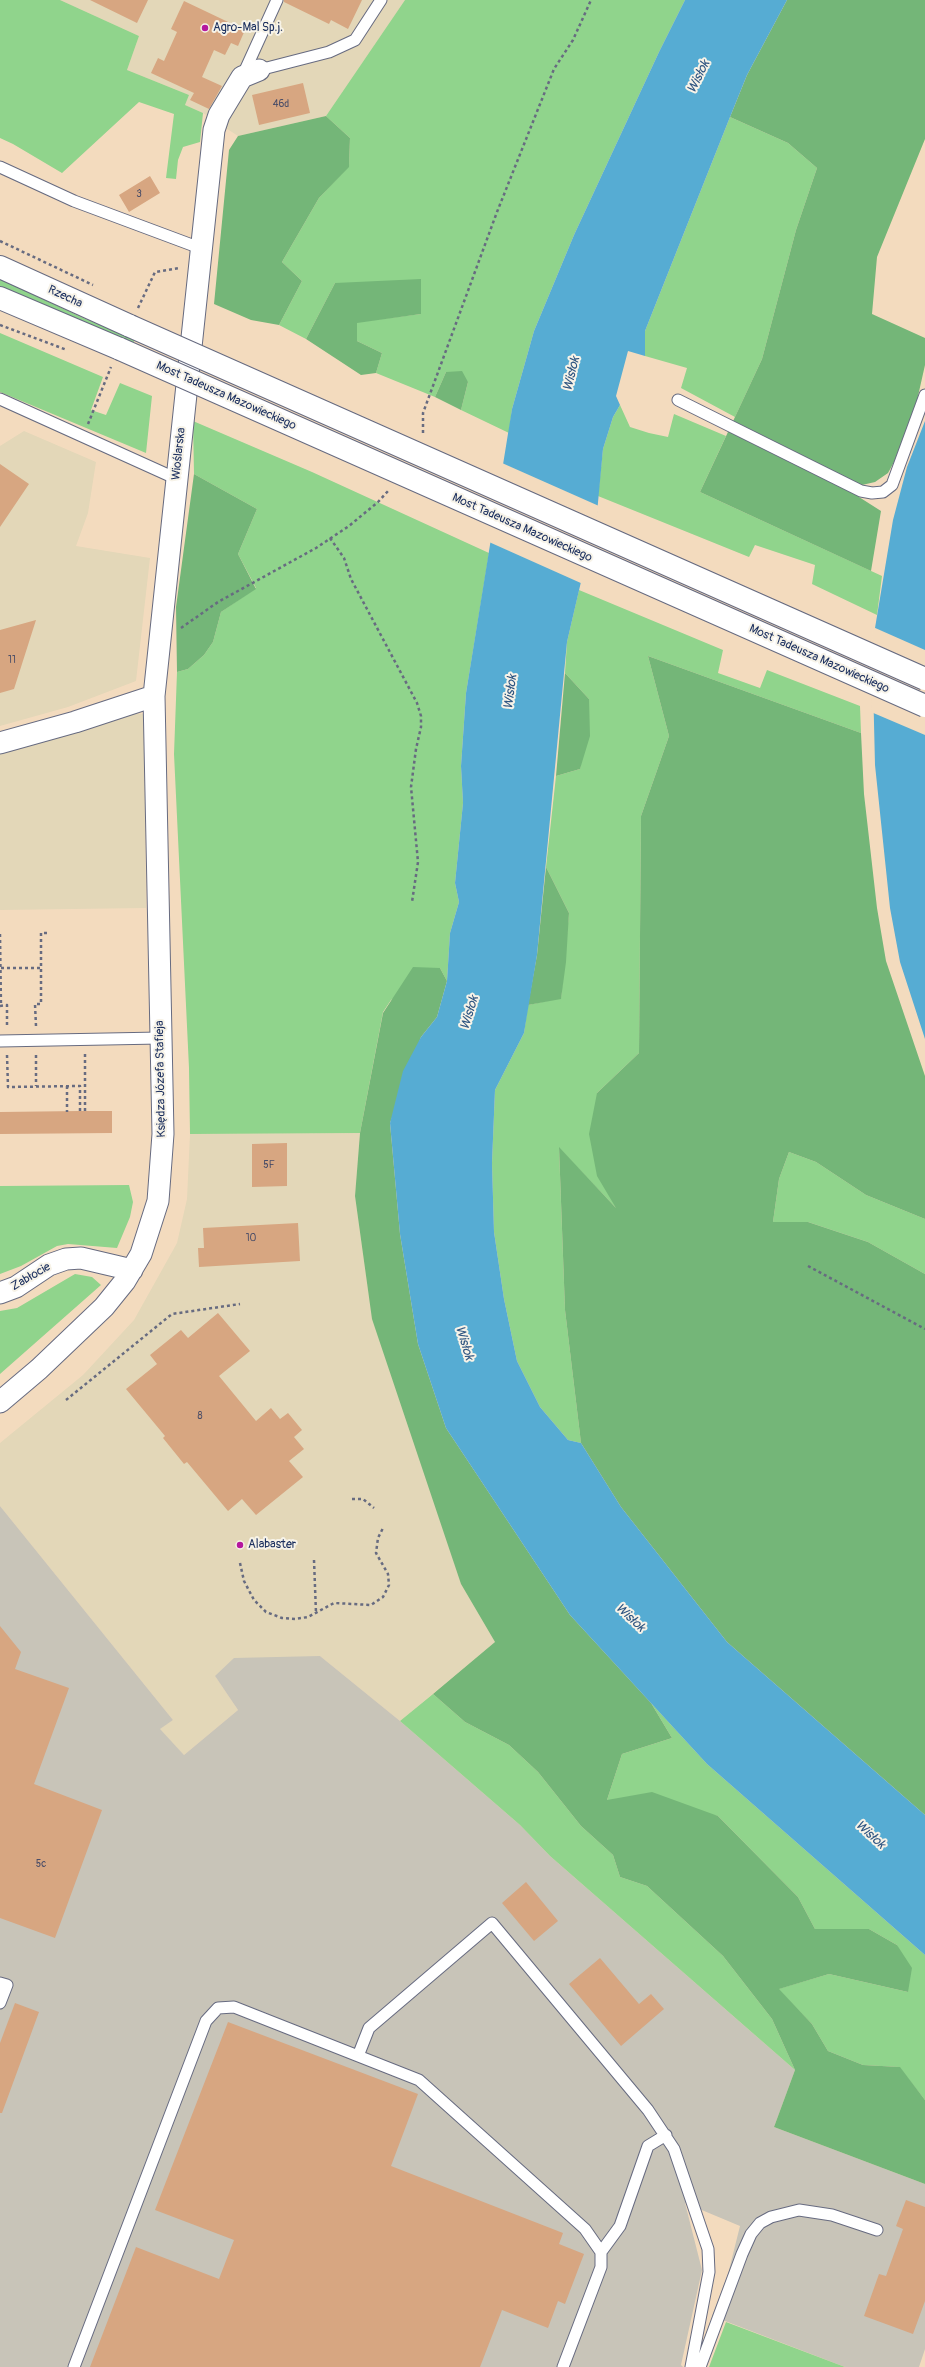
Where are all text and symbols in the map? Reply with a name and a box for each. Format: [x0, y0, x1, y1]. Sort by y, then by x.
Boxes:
place label: Agro-Mal Sp.j. [213, 21, 283, 35]
marker: Agro-Mal Sp.j. [200, 23, 210, 33]
water label: Wisłok [684, 58, 714, 96]
house number: 46d [273, 98, 289, 110]
house number: 3 [136, 188, 142, 200]
street label: Rzecha [45, 283, 85, 311]
water label: Wisłok [560, 355, 584, 393]
street label: Most Tadeusza Mazowieckiego [154, 359, 298, 433]
street label: Wioślarska [169, 427, 189, 481]
street label: Most Tadeusza Mazowieckiego [450, 491, 594, 565]
street label: Most Tadeusza Mazowieckiego [747, 622, 891, 696]
house number: 11 [8, 654, 16, 666]
water label: Wisłok [501, 674, 521, 710]
water label: Wisłok [457, 994, 483, 1032]
street label: Księdza Józefa Stafieja [153, 1020, 169, 1138]
house number: 5F [263, 1159, 275, 1171]
house number: 10 [246, 1232, 256, 1244]
street label: Zabłocie [9, 1260, 53, 1294]
water label: Wisłok [451, 1324, 477, 1362]
house number: 8 [197, 1410, 203, 1422]
place label: Alabaster [248, 1538, 296, 1552]
marker: Alabaster [235, 1540, 245, 1550]
water label: Wisłok [612, 1600, 648, 1636]
water label: Wisłok [852, 1818, 888, 1852]
house number: 5c [36, 1858, 46, 1870]

